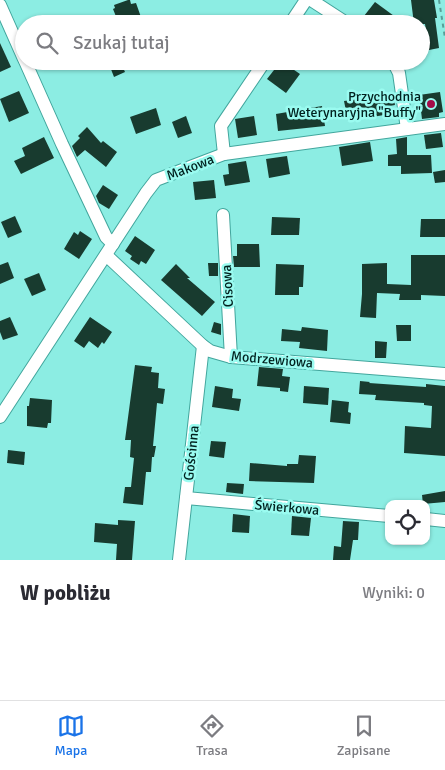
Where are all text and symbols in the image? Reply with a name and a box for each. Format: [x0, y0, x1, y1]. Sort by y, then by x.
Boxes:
search box [15, 15, 430, 70]
icon: search [33, 29, 61, 57]
text: Szukaj tutaj [73, 31, 170, 55]
place label: Przychodnia Weterynaryjna "Buffy" [287, 88, 421, 121]
marker: Przychodnia Weterynaryjna "Buffy" [425, 98, 437, 110]
street label: Makowa [164, 151, 216, 184]
street label: Cisowa [218, 264, 237, 308]
street label: Modrzewiowa [230, 347, 314, 372]
street label: Gościnna [180, 425, 203, 481]
street label: Świerkowa [254, 496, 320, 519]
map controls [385, 500, 430, 545]
button: locate [385, 500, 430, 545]
text: W pobliżu [20, 580, 111, 606]
text: Wyniki: 0 [362, 583, 425, 603]
tab: Mapa [54, 712, 87, 759]
tab: Trasa [196, 712, 228, 759]
tab: Zapisane [337, 712, 391, 759]

